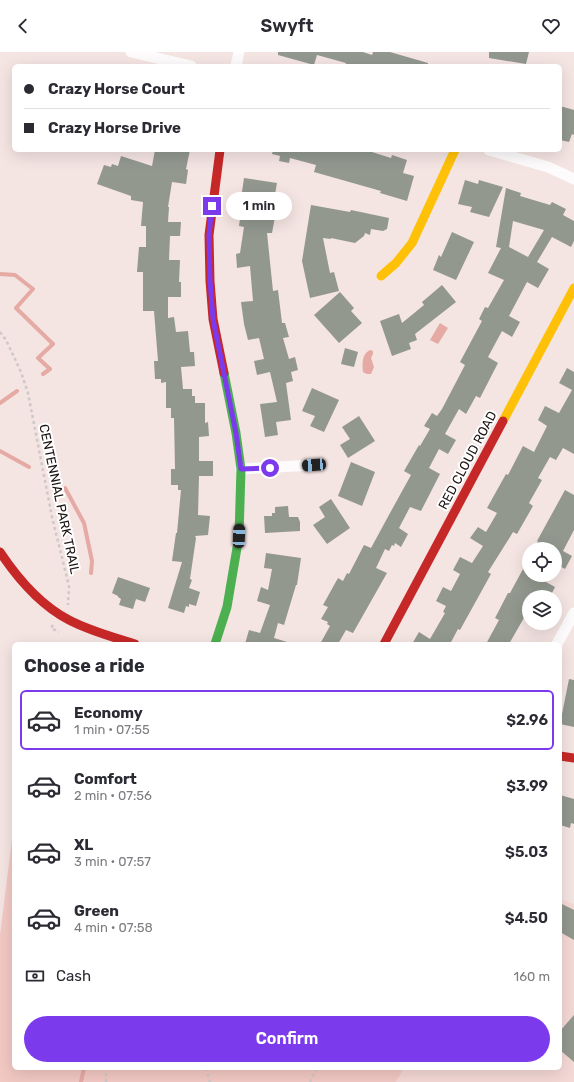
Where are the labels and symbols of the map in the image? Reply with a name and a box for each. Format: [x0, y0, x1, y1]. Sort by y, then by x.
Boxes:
callout: 1 min [226, 192, 292, 220]
route end [203, 197, 221, 215]
street label: RED CLOUD ROAD [435, 408, 500, 512]
street label: CENTENNIAL PARK TRAIL [36, 423, 83, 576]
car [302, 458, 326, 472]
route start [261, 459, 279, 477]
car [233, 524, 245, 548]

